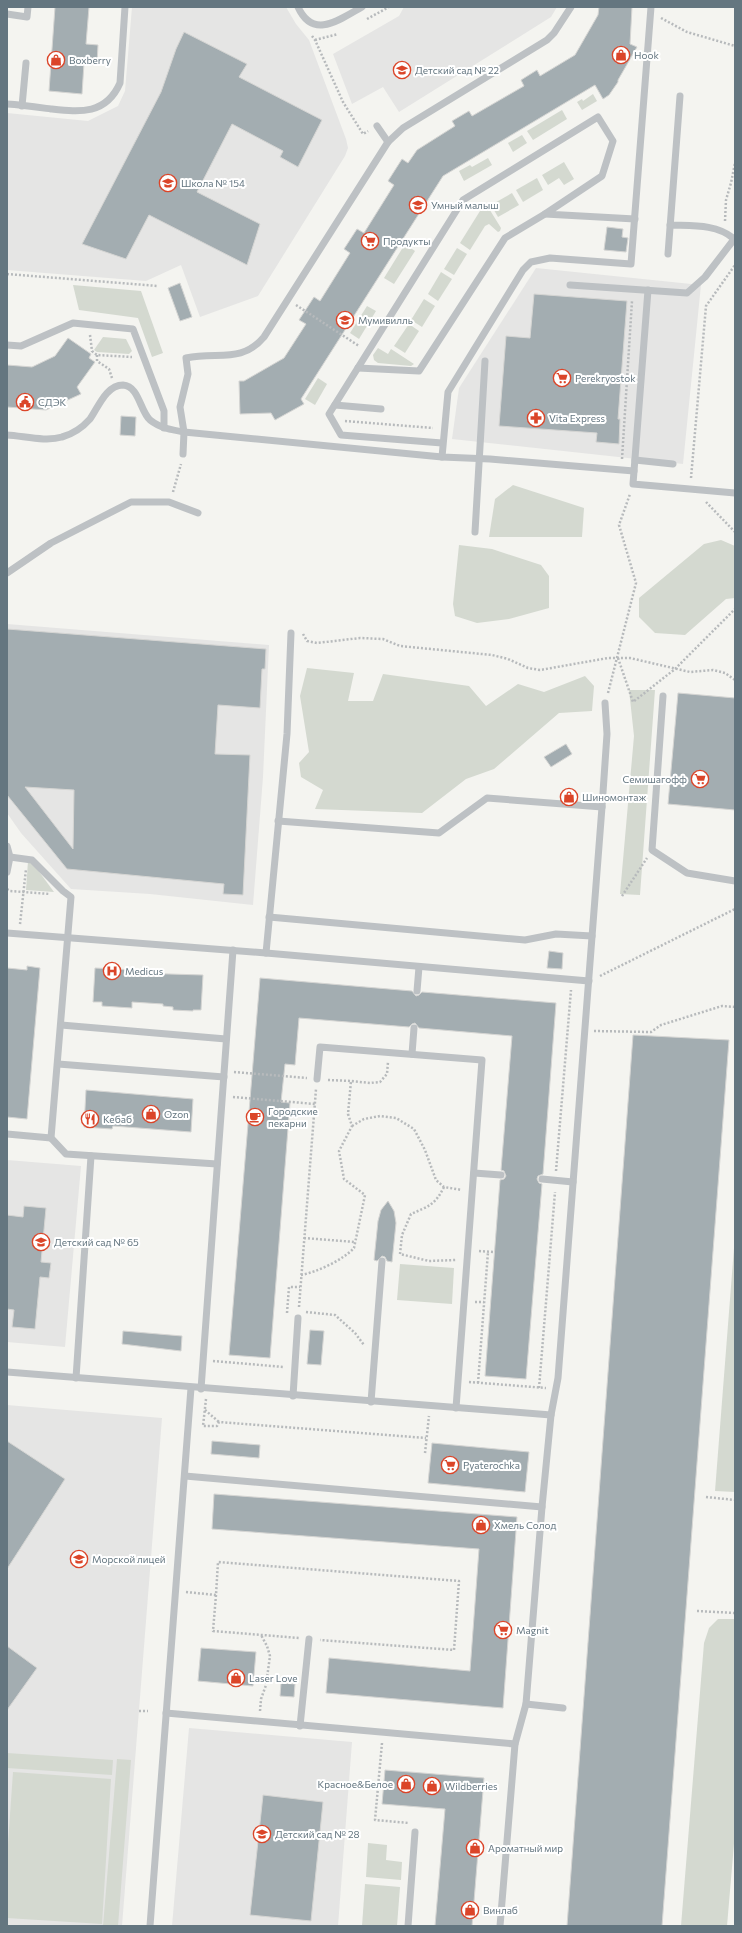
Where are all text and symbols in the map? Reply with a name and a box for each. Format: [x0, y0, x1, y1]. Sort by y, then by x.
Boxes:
shop icon: Hook [611, 45, 631, 65]
place label: Hook [634, 49, 659, 61]
shop icon: Boxberry [46, 50, 66, 70]
place label: Boxberry [69, 54, 111, 66]
school or university icon: Детский сад № 22 [392, 60, 412, 80]
place label: Детский сад № 22 [415, 64, 500, 76]
school or university icon: Школа № 154 [158, 173, 178, 193]
place label: Школа № 154 [181, 177, 245, 189]
school or university icon: Умный малыш [408, 195, 428, 215]
place label: Умный малыш [431, 199, 498, 211]
supermarket icon: Продукты [360, 231, 380, 251]
place label: Продукты [383, 235, 430, 247]
school or university icon: Мумивилль [335, 310, 355, 330]
place label: Мумивилль [358, 314, 413, 326]
supermarket icon: Perekryostok [552, 368, 572, 388]
place label: Perekryostok [575, 372, 636, 384]
public building icon: СДЭК [15, 392, 35, 412]
place label: СДЭК [38, 396, 67, 408]
pharmacy icon: Vita Express [526, 408, 546, 428]
place label: Vita Express [549, 412, 605, 424]
supermarket icon: Семишагофф [690, 769, 710, 789]
place label: Семишагофф [622, 773, 687, 785]
shop icon: Шиномонтаж [559, 787, 579, 807]
place label: Шиномонтаж [582, 791, 646, 803]
hospital icon: Medicus [102, 961, 122, 981]
place label: Medicus [125, 965, 164, 977]
shop icon: Ozon [141, 1104, 161, 1124]
place label: Городские пекарни [268, 1105, 318, 1129]
cafe icon: Городские пекарни [245, 1107, 265, 1127]
place label: Ozon [164, 1108, 189, 1120]
restaurant icon: Кебаб [80, 1109, 100, 1129]
place label: Кебаб [103, 1113, 132, 1125]
school or university icon: Детский сад № 65 [31, 1232, 51, 1252]
place label: Детский сад № 65 [54, 1236, 139, 1248]
supermarket icon: Pyaterochka [440, 1455, 460, 1475]
place label: Pyaterochka [463, 1459, 520, 1471]
shop icon: Хмель Солод [471, 1515, 491, 1535]
place label: Хмель Солод [494, 1519, 556, 1531]
school or university icon: Морской лицей [69, 1549, 89, 1569]
place label: Морской лицей [92, 1553, 165, 1565]
supermarket icon: Magnit [493, 1620, 513, 1640]
place label: Magnit [516, 1624, 549, 1636]
shop icon: Laser Love [226, 1668, 246, 1688]
place label: Laser Love [249, 1672, 297, 1684]
shop icon: Красное&Белое [396, 1774, 416, 1794]
shop icon: Wildberries [422, 1776, 442, 1796]
place label: Красное&Белое [317, 1778, 393, 1790]
place label: Wildberries [445, 1780, 498, 1792]
school or university icon: Детский сад № 28 [252, 1824, 272, 1844]
place label: Детский сад № 28 [275, 1828, 360, 1840]
shop icon: Ароматный мир [465, 1838, 485, 1858]
place label: Ароматный мир [488, 1842, 563, 1854]
shop icon: Винлаб [460, 1900, 480, 1920]
place label: Винлаб [483, 1904, 518, 1916]

